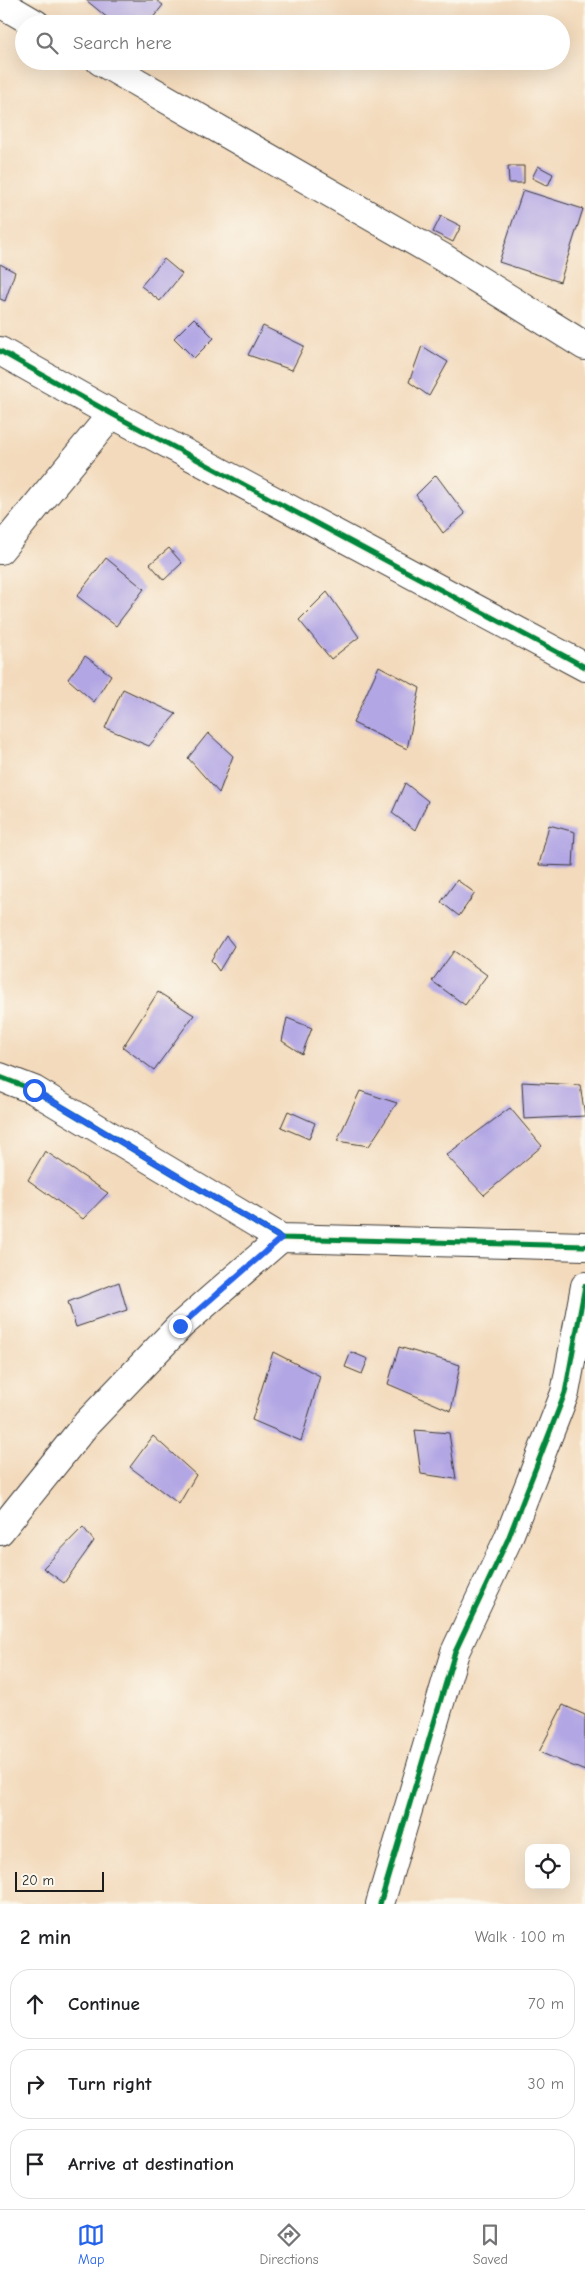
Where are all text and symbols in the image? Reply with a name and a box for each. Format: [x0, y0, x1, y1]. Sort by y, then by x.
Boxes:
search box [15, 15, 570, 70]
icon: search [33, 29, 61, 57]
text: Search here [73, 32, 172, 54]
route start [23, 1079, 46, 1102]
route end [169, 1315, 192, 1338]
map controls [525, 1844, 570, 1889]
button: locate [525, 1844, 570, 1889]
scale bar [15, 1869, 104, 1892]
text: 20 m [22, 1872, 54, 1889]
text: 2 min [20, 1925, 71, 1949]
text: Walk · 100 m [475, 1928, 565, 1946]
icon: ahead [21, 1990, 49, 2018]
text: Continue [68, 1993, 140, 2015]
text: 70 m [528, 1995, 564, 2013]
icon: right [21, 2070, 49, 2098]
text: Turn right [68, 2073, 152, 2095]
text: 30 m [528, 2075, 564, 2093]
icon: arrive [21, 2150, 49, 2178]
text: Arrive at destination [68, 2153, 234, 2175]
tab: Map [77, 2221, 105, 2268]
tab: Directions [259, 2221, 319, 2268]
tab: Saved [473, 2221, 508, 2268]

